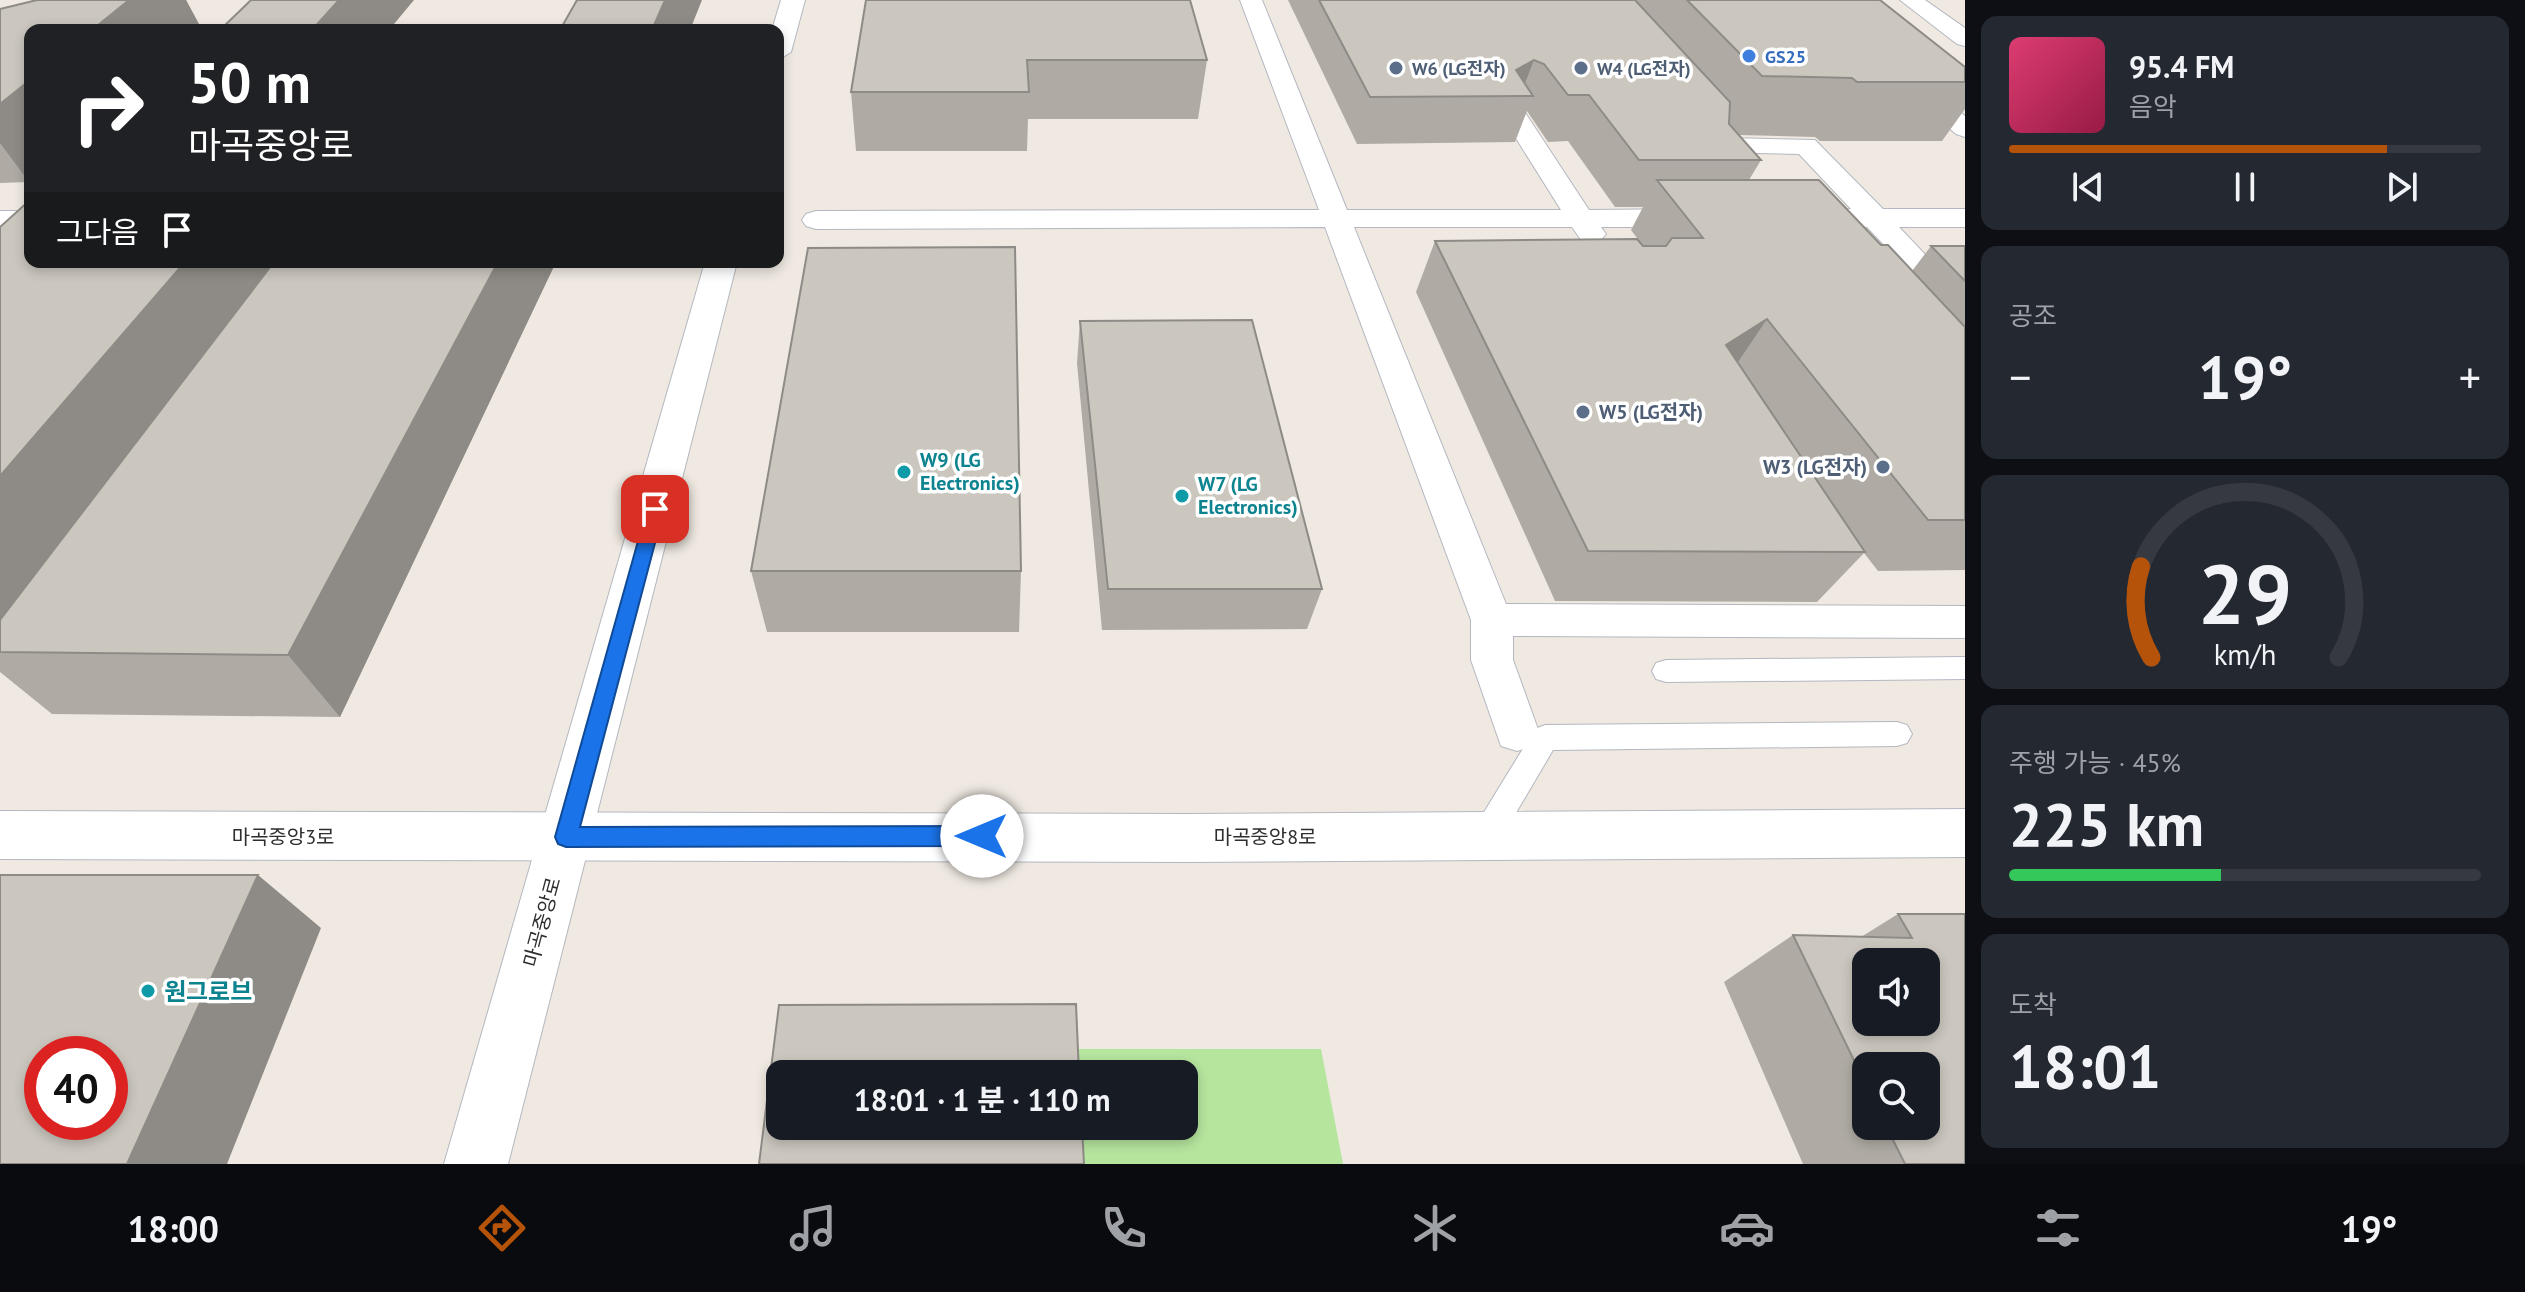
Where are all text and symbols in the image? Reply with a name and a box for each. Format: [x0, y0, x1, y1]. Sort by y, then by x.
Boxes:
place label: GS25 [1765, 45, 1806, 68]
text: 50 m [188, 46, 311, 118]
marker: GS25 [1740, 47, 1758, 65]
text: 95.4 FM [2129, 47, 2234, 86]
icon: right [56, 56, 160, 160]
place label: W6 (LG전자) [1412, 57, 1506, 80]
place label: W4 (LG전자) [1597, 57, 1691, 80]
marker: W6 (LG전자) [1387, 59, 1405, 77]
marker: W4 (LG전자) [1572, 59, 1590, 77]
text: 음악 [2129, 90, 2177, 123]
text: 마곡중앙로 [188, 121, 354, 168]
icon: previous [2066, 165, 2110, 209]
icon: pause [2223, 165, 2267, 209]
icon: next [2380, 165, 2424, 209]
icon: arrive [155, 208, 199, 252]
text: 그다음 [56, 212, 139, 251]
text: 공조 [2009, 299, 2057, 332]
text: 19° [2198, 338, 2292, 416]
text: − [2009, 348, 2031, 405]
text: + [2459, 348, 2481, 405]
place label: W5 (LG전자) [1599, 399, 1703, 425]
marker: W5 (LG전자) [1574, 403, 1592, 421]
place label: W9 (LG Electronics) [920, 447, 1020, 496]
place label: W3 (LG전자) [1763, 454, 1867, 480]
marker: W3 (LG전자) [1874, 458, 1892, 476]
marker: W9 (LG Electronics) [895, 463, 913, 481]
place label: W7 (LG Electronics) [1198, 471, 1298, 520]
pin [621, 475, 689, 543]
icon: arrive [633, 487, 677, 531]
marker: W7 (LG Electronics) [1173, 487, 1191, 505]
text: 29 [2198, 539, 2292, 647]
text: km/h [2214, 636, 2276, 673]
text: 주행 가능 · 45% [2009, 746, 2181, 779]
text: 225 km [2009, 785, 2204, 863]
position arrow [940, 794, 1024, 878]
street label: 마곡중앙3로 [232, 824, 334, 850]
street label: 마곡중앙8로 [1214, 824, 1316, 850]
street label: 마곡중앙로 [518, 874, 566, 970]
map controls [1852, 948, 1940, 1140]
button: sound [1852, 948, 1940, 1036]
place label: 원그로브 [164, 976, 252, 1007]
marker: 원그로브 [139, 982, 157, 1000]
text: 도착 [2009, 988, 2057, 1021]
text: 18:01 [2009, 1027, 2161, 1105]
speed limit sign: 40 [24, 1036, 128, 1140]
button: search [1852, 1052, 1940, 1140]
text: 18:01 · 1 분 · 110 m [854, 1080, 1110, 1119]
icon: directions [474, 1200, 530, 1256]
icon: music [785, 1200, 841, 1256]
icon: phone [1096, 1200, 1152, 1256]
icon: climate [1407, 1200, 1463, 1256]
icon: car [1719, 1200, 1775, 1256]
icon: filters [2030, 1200, 2086, 1256]
text: 18:00 [128, 1205, 219, 1252]
text: 19° [2341, 1205, 2397, 1252]

